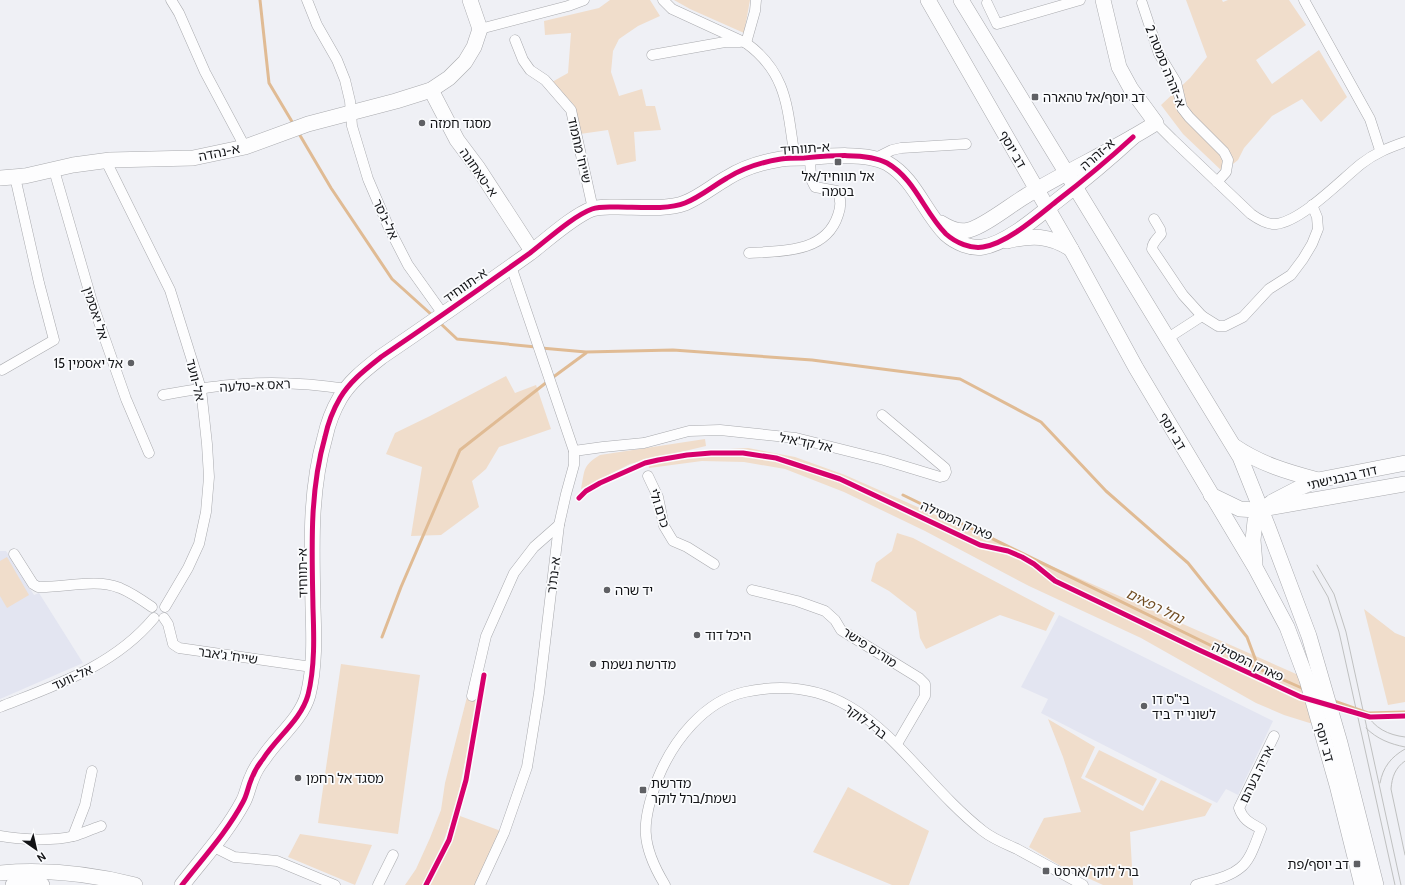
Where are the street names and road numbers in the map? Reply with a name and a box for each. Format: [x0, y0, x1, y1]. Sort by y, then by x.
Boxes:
street label: א-זהרה סמטה 2 [1142, 23, 1190, 109]
street label: שייח' מחמוד [565, 115, 595, 185]
street label: דב יוסף [996, 127, 1030, 171]
street label: א-זהרה [1076, 134, 1118, 174]
street label: א-תווחיד [780, 138, 830, 158]
street label: א-נהדה [197, 140, 241, 164]
street label: א-טאחונה [456, 145, 502, 199]
street label: אל-ג'סר [370, 196, 402, 242]
street label: א-תווחיד [440, 264, 490, 306]
street label: אל יאסמין [80, 284, 112, 342]
street label: אל-וועד [183, 357, 209, 403]
street label: ראס א-טלעה [219, 375, 291, 395]
street label: דב יוסף [1156, 409, 1190, 453]
street label: אל קד'איל [778, 429, 834, 455]
street label: דוד בנבנישתי [1305, 461, 1379, 493]
street label: כרם ולי [646, 487, 674, 530]
street label: פארק המסילה [918, 497, 996, 543]
street label: א-תווחיד [294, 548, 310, 598]
street label: א-נת'ר [543, 556, 563, 594]
street label: מוריס פישר [840, 623, 901, 671]
street label: פארק המסילה [1210, 637, 1287, 685]
street label: שייח' ג'אבר [197, 643, 259, 667]
street label: אל-וועד [49, 661, 95, 693]
street label: ברל לוקר [842, 700, 890, 742]
street label: דב יוסף [1312, 720, 1338, 764]
street label: אריה בעהם [1235, 743, 1277, 805]

